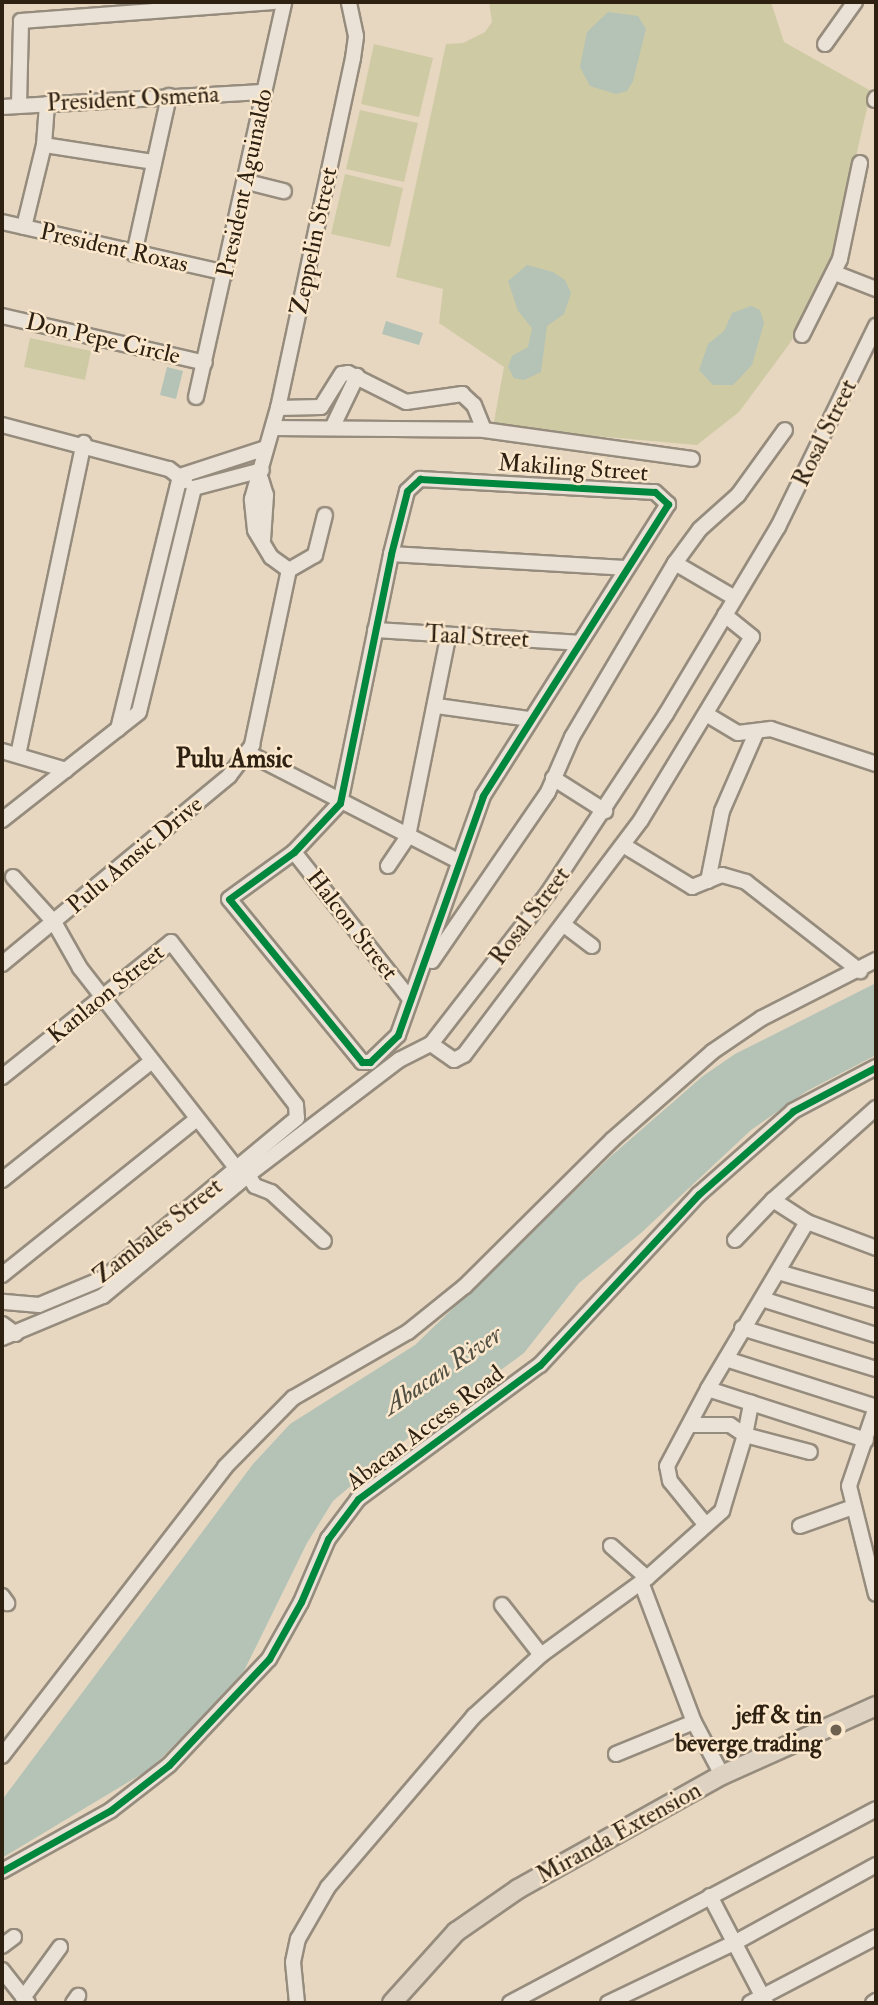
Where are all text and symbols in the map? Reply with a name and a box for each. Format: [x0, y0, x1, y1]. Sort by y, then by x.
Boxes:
street label: President Osmeña [46, 80, 220, 118]
street label: President Aguinaldo [211, 86, 279, 280]
street label: Zeppelin Street [284, 165, 344, 317]
street label: President Roxas [37, 217, 191, 279]
street label: Don Pepe Circle [23, 307, 183, 371]
street label: Rosal Street [787, 375, 863, 491]
street label: Makiling Street [497, 448, 649, 488]
street label: Taal Street [424, 620, 530, 654]
district label: Pulu Amsic [175, 744, 293, 776]
street label: Pulu Amsic Drive [61, 790, 209, 920]
street label: Rosal Street [484, 861, 576, 971]
street label: Halcon Street [300, 864, 404, 986]
street label: Kanlaon Street [42, 938, 170, 1050]
street label: Zambales Street [88, 1172, 228, 1290]
water label: Abacan River [377, 1320, 509, 1422]
street label: Abacan Access Road [340, 1359, 510, 1497]
place label: jeff & tin beverge trading [675, 1702, 822, 1758]
marker: jeff & tin beverge trading [828, 1722, 844, 1738]
street label: Miranda Extension [532, 1776, 706, 1890]

